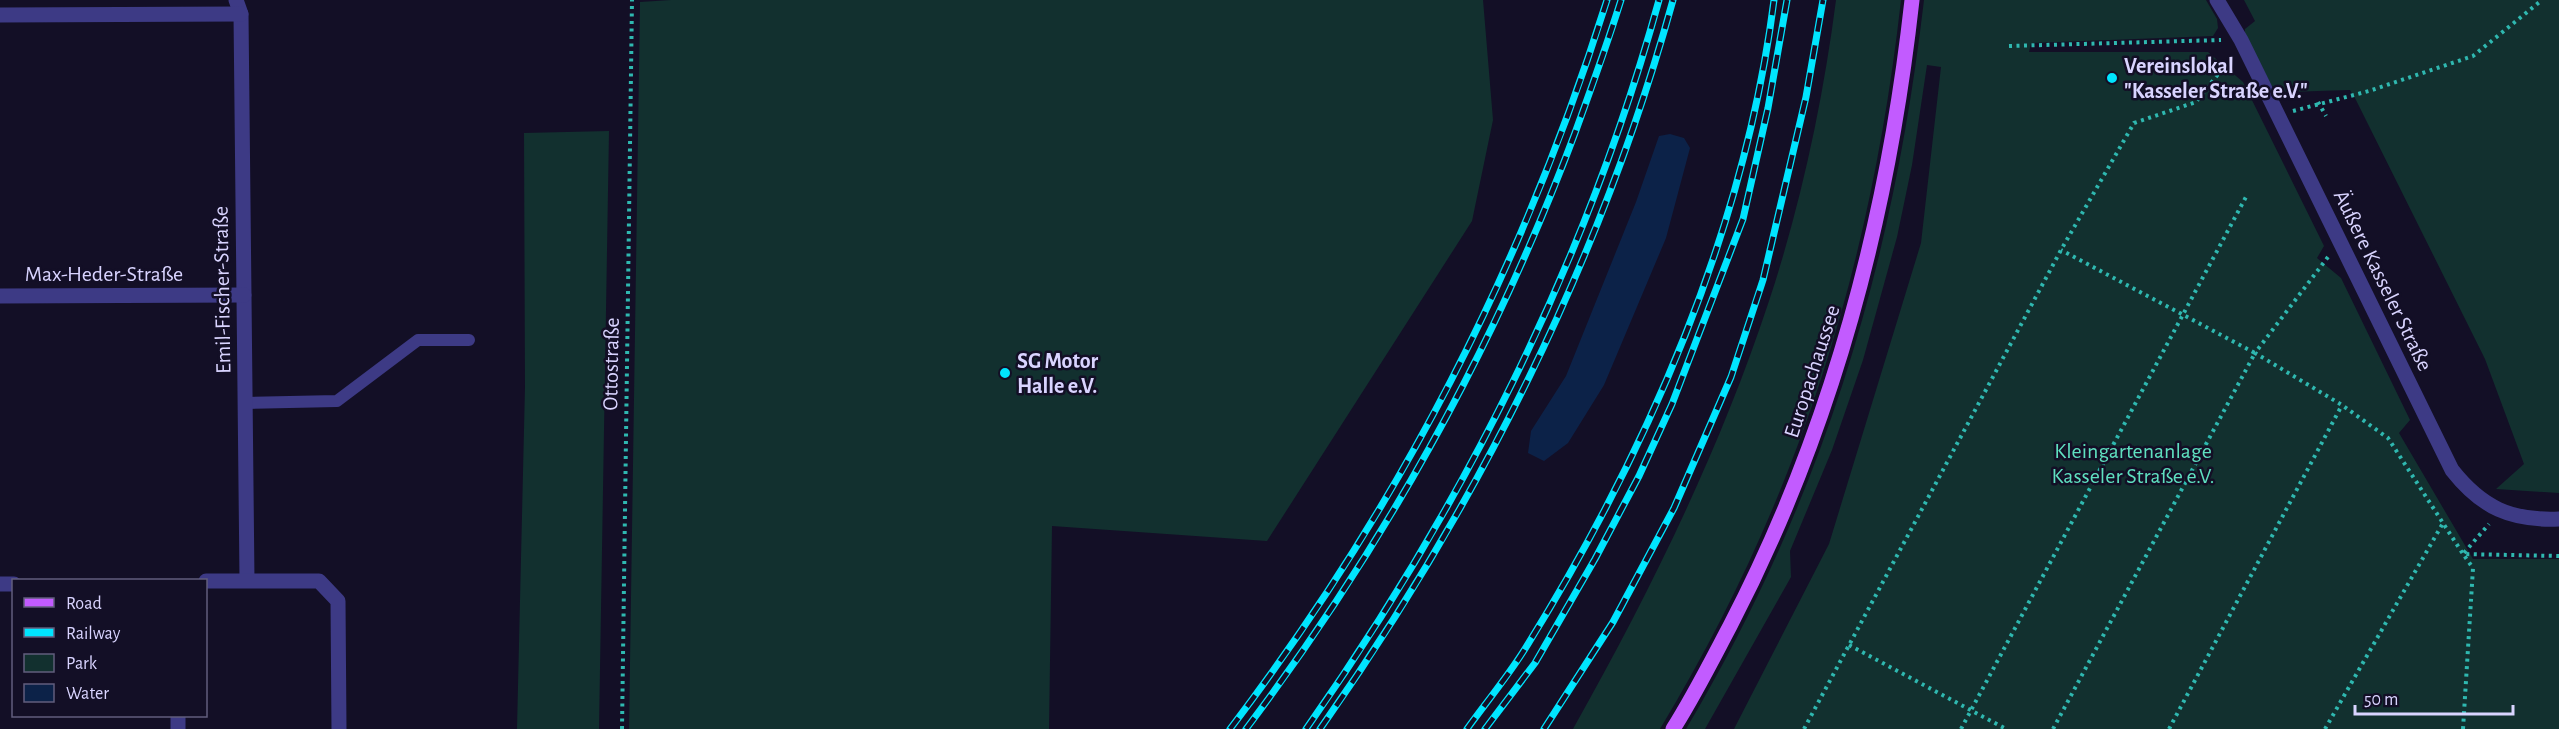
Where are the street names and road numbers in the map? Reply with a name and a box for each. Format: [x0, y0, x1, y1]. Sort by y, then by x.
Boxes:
street label: Äußere Kasseler Straße [2330, 187, 2436, 374]
street label: Emil-Fischer-Straße [210, 206, 234, 374]
street label: Max-Heder-Straße [25, 263, 183, 285]
street label: Europachaussee [1780, 302, 1844, 440]
street label: Ottostraße [599, 317, 623, 411]

